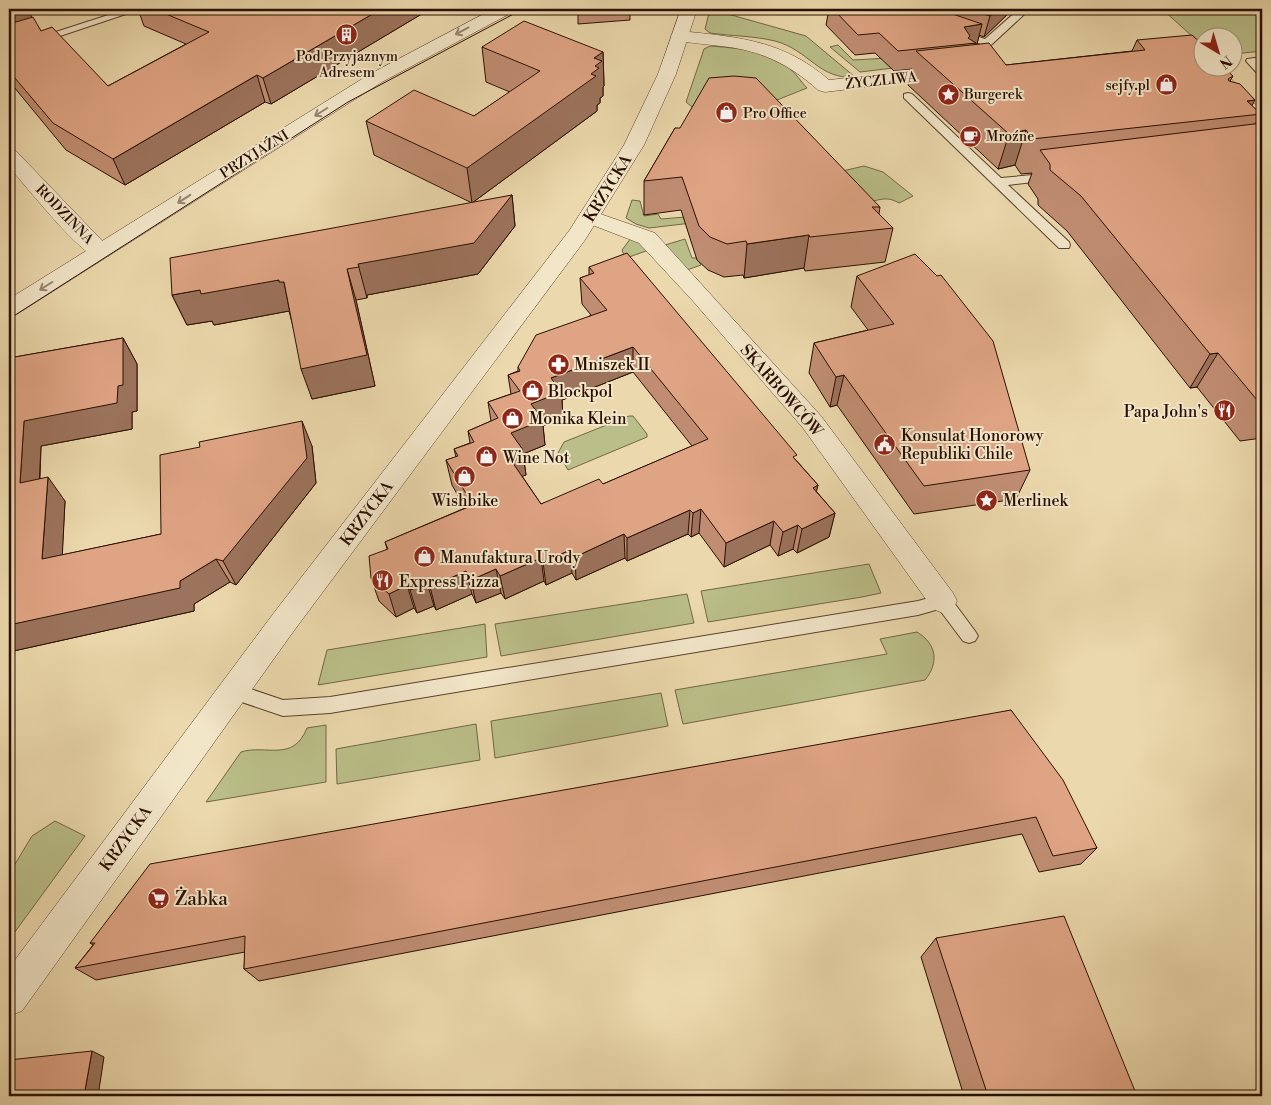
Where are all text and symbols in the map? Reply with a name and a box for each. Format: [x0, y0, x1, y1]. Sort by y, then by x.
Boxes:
building icon: Pod Przyjaznym Adresem [335, 22, 359, 46]
one-way arrow [456, 27, 470, 37]
north arrow [1194, 28, 1244, 78]
place label: Pod Przyjaznym Adresem [296, 48, 398, 82]
text: N [1215, 51, 1235, 72]
street label: ŻYCZLIWA [844, 66, 918, 94]
shop icon: sejfy.pl [1154, 73, 1178, 97]
place label: sejfy.pl [1105, 77, 1150, 95]
place icon: Burgerek [936, 82, 960, 106]
place label: Burgerek [963, 86, 1023, 104]
shop icon: Pro Office [715, 101, 739, 125]
place label: Pro Office [743, 105, 807, 123]
one-way arrow [315, 107, 329, 117]
cafe icon: Mroźne [958, 124, 982, 148]
street label: PRZYJAŹNI [216, 125, 293, 183]
place label: Mroźne [986, 128, 1034, 146]
street label: KRZYCKA [579, 150, 637, 226]
street label: RODZINNA [31, 181, 97, 249]
one-way arrow [177, 194, 191, 204]
one-way arrow [40, 281, 54, 291]
street label: SKARBOWCÓW [736, 339, 829, 441]
pharmacy icon: Mniszek II [546, 352, 570, 376]
place label: Mniszek II [574, 355, 650, 375]
shop icon: Blockpol [520, 379, 544, 403]
place label: Blockpol [547, 382, 613, 402]
restaurant icon: Papa John's [1212, 399, 1236, 423]
place label: Papa John's [1124, 402, 1208, 422]
shop icon: Monika Klein [501, 406, 525, 430]
place label: Monika Klein [529, 409, 627, 429]
place label: Konsulat Honorowy Republiki Chile [901, 426, 1044, 464]
public building icon: Konsulat Honorowy Republiki Chile [873, 432, 897, 456]
shop icon: Wine Not [475, 445, 499, 469]
place label: Wine Not [502, 448, 570, 468]
shop icon: Wishbike [453, 464, 477, 488]
street label: KRZYCKA [336, 476, 398, 550]
place icon: Merlinek [975, 488, 999, 512]
place label: Wishbike [431, 491, 498, 511]
place label: Merlinek [1003, 491, 1070, 511]
shop icon: Manufaktura Urody [412, 545, 436, 569]
place label: Manufaktura Urody [440, 548, 581, 568]
restaurant icon: Express Pizza [371, 569, 395, 593]
place label: Express Pizza [399, 572, 500, 592]
street label: KRZYCKA [95, 801, 157, 875]
supermarket icon: Żabka [147, 886, 171, 910]
place label: Żabka [175, 886, 228, 911]

